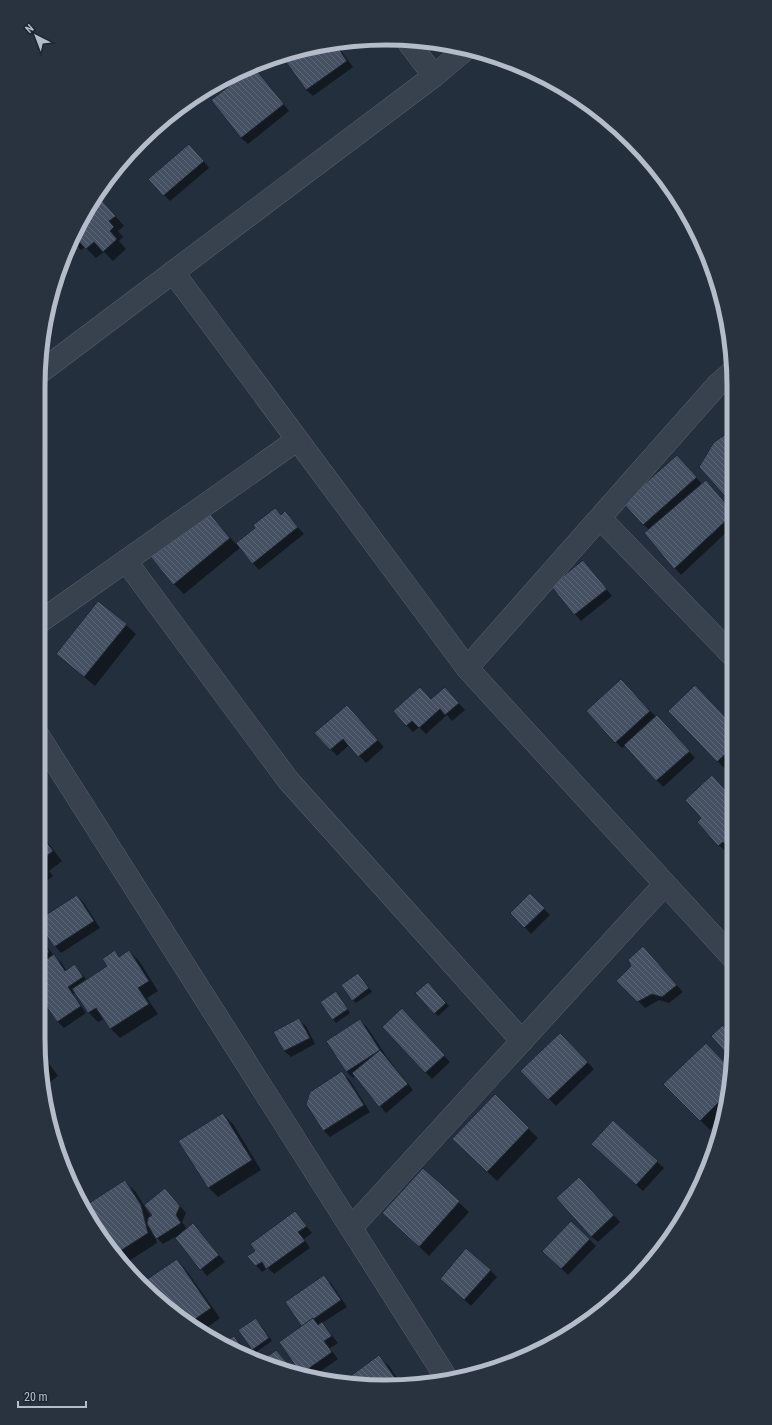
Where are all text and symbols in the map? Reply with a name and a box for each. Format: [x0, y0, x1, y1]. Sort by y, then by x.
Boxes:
north arrow [16, 16, 56, 56]
text: N [23, 22, 37, 36]
scale bar [18, 1383, 86, 1409]
text: 20 m [24, 1390, 48, 1404]

